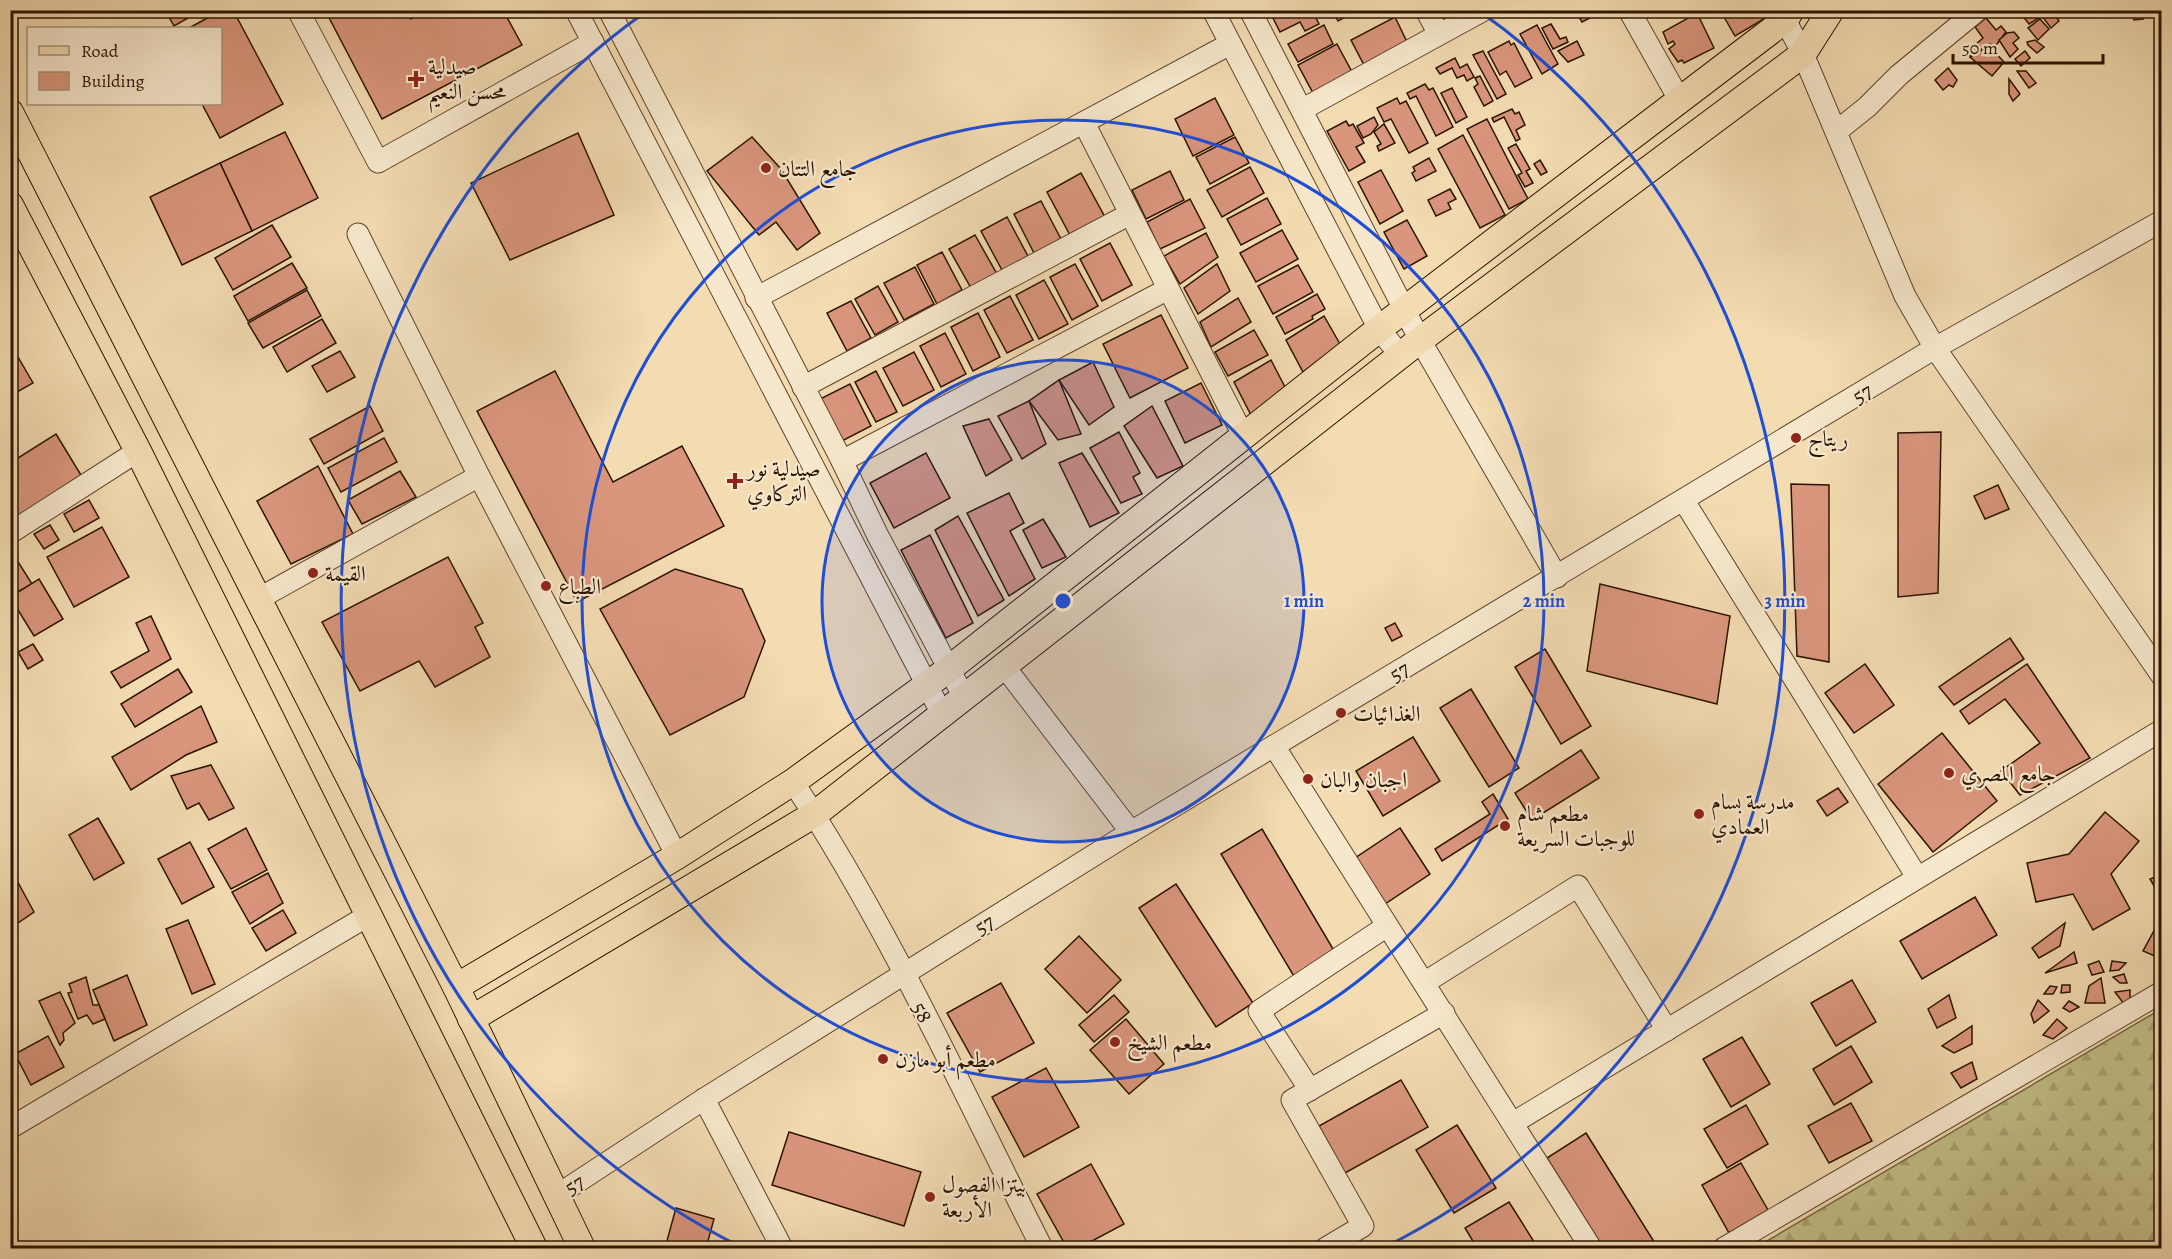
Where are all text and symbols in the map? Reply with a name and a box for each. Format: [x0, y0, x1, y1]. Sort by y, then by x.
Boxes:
legend [27, 27, 222, 105]
scale bar [1953, 27, 2103, 65]
text: 50 m [1962, 36, 1998, 60]
text: Road [81, 39, 119, 63]
place label: صيدلية محسن النعيم [428, 52, 507, 113]
text: Building [81, 69, 145, 93]
marker: صيدلية محسن النعيم [409, 72, 423, 86]
place label: جامع التتان [778, 154, 857, 188]
marker: جامع التتان [759, 161, 773, 175]
street label: 57 [1847, 376, 1879, 412]
place label: ريتاج [1808, 424, 1848, 458]
marker: ريتاج [1789, 431, 1803, 445]
place label: صيدلية نور التركاوي [745, 454, 821, 511]
marker: صيدلية نور التركاوي [728, 474, 742, 488]
place label: القيمة [325, 559, 366, 589]
marker: القيمة [306, 566, 320, 580]
place label: الطباع [558, 572, 601, 605]
marker: الطباع [539, 579, 553, 593]
text: 1 min [1284, 589, 1324, 613]
text: 2 min [1523, 589, 1565, 613]
text: 3 min [1764, 589, 1806, 613]
centre of rings [1053, 591, 1073, 611]
street label: 57 [1384, 654, 1416, 690]
place label: الغذائيات [1353, 699, 1421, 729]
marker: الغذائيات [1334, 706, 1348, 720]
place label: جامع المصري [1961, 759, 2056, 793]
place label: اجبان والبان [1320, 765, 1407, 795]
marker: جامع المصري [1942, 766, 1956, 780]
marker: اجبان والبان [1301, 772, 1315, 786]
place label: مدرسة بسام العمادي [1711, 787, 1795, 844]
place label: مطعم شام للوجبات السريعة [1517, 799, 1635, 854]
marker: مدرسة بسام العمادي [1692, 807, 1706, 821]
marker: مطعم شام للوجبات السريعة [1498, 819, 1512, 833]
street label: 57 [969, 907, 1001, 943]
street label: 58 [904, 997, 940, 1028]
place label: مطعم الشيخ [1127, 1028, 1212, 1063]
marker: مطعم الشيخ [1108, 1035, 1122, 1049]
place label: مطعم أبو مازن [895, 1044, 996, 1080]
marker: مطعم أبو مازن [876, 1052, 890, 1066]
street label: 57 [559, 1167, 591, 1203]
place label: بيتزا الفصول الأربعة [942, 1170, 1026, 1225]
marker: بيتزا الفصول الأربعة [923, 1190, 937, 1204]

